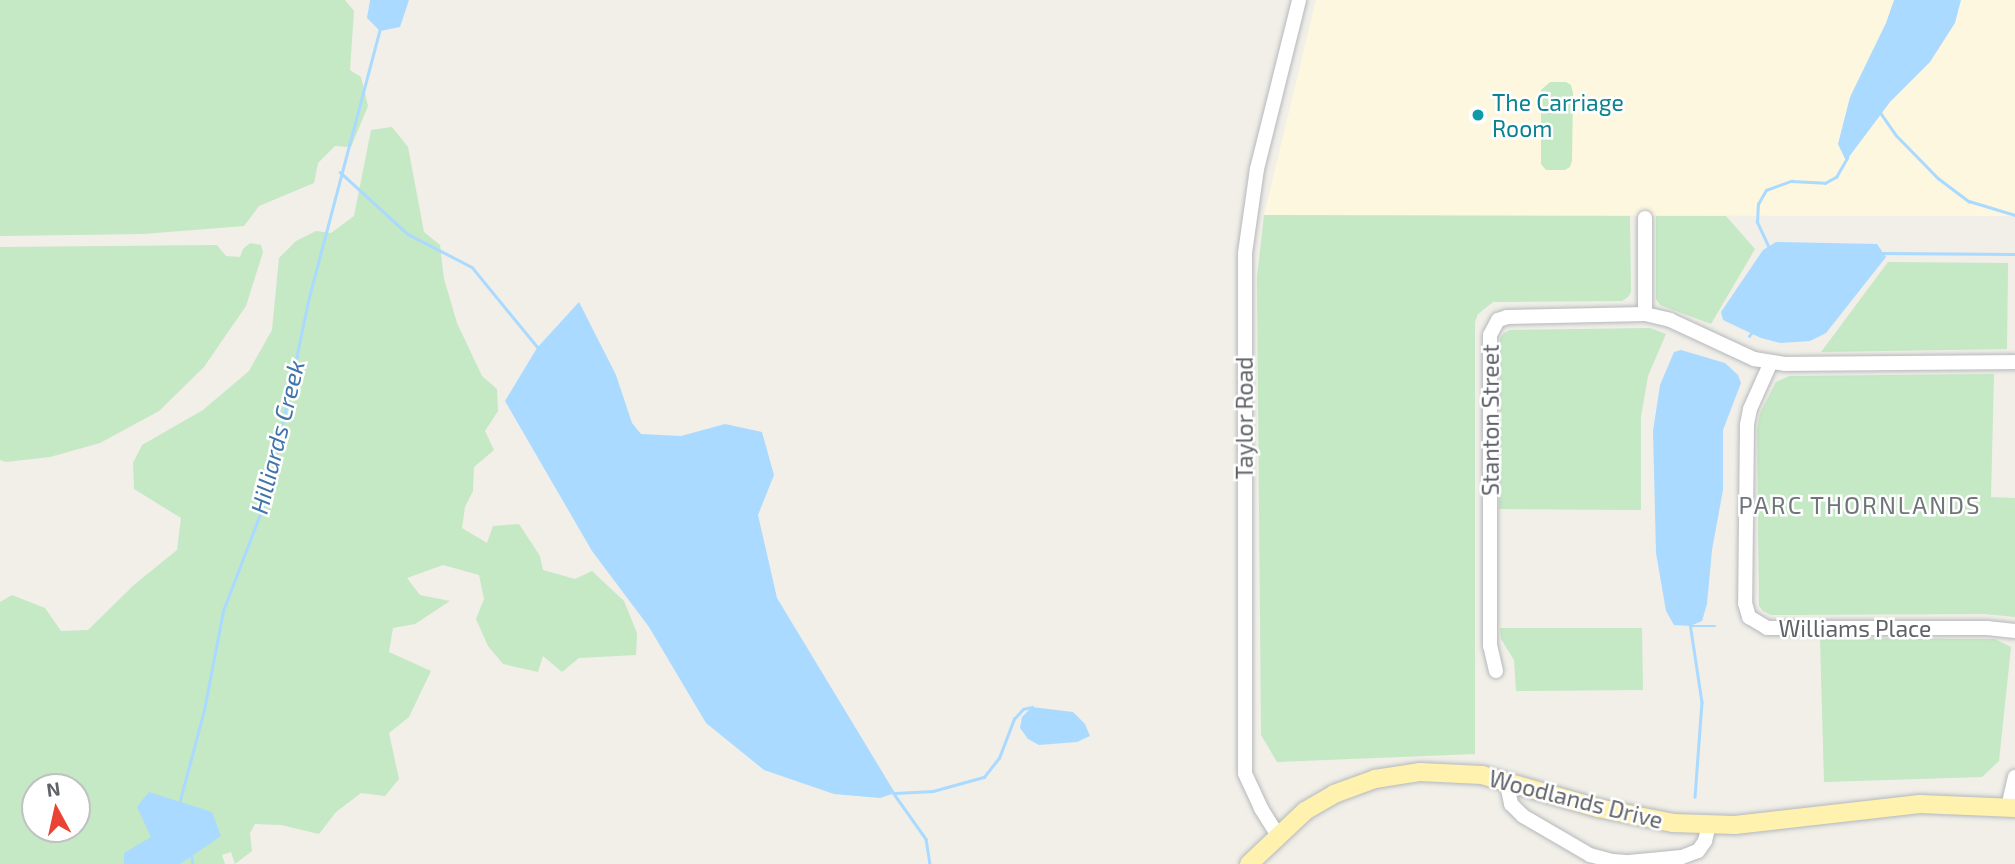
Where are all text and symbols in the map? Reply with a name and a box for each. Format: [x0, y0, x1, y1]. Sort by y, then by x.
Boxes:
place label: The Carriage Room [1492, 88, 1624, 142]
marker: The Carriage Room [1470, 107, 1486, 123]
street label: Stanton Street [1476, 344, 1504, 496]
street label: Taylor Road [1230, 356, 1258, 480]
water label: Hilliards Creek [244, 357, 310, 517]
district label: PARC THORNLANDS [1740, 491, 1980, 519]
street label: Williams Place [1779, 614, 1931, 642]
street label: Woodlands Drive [1486, 764, 1666, 834]
north arrow [21, 773, 91, 843]
text: N [45, 776, 62, 801]

